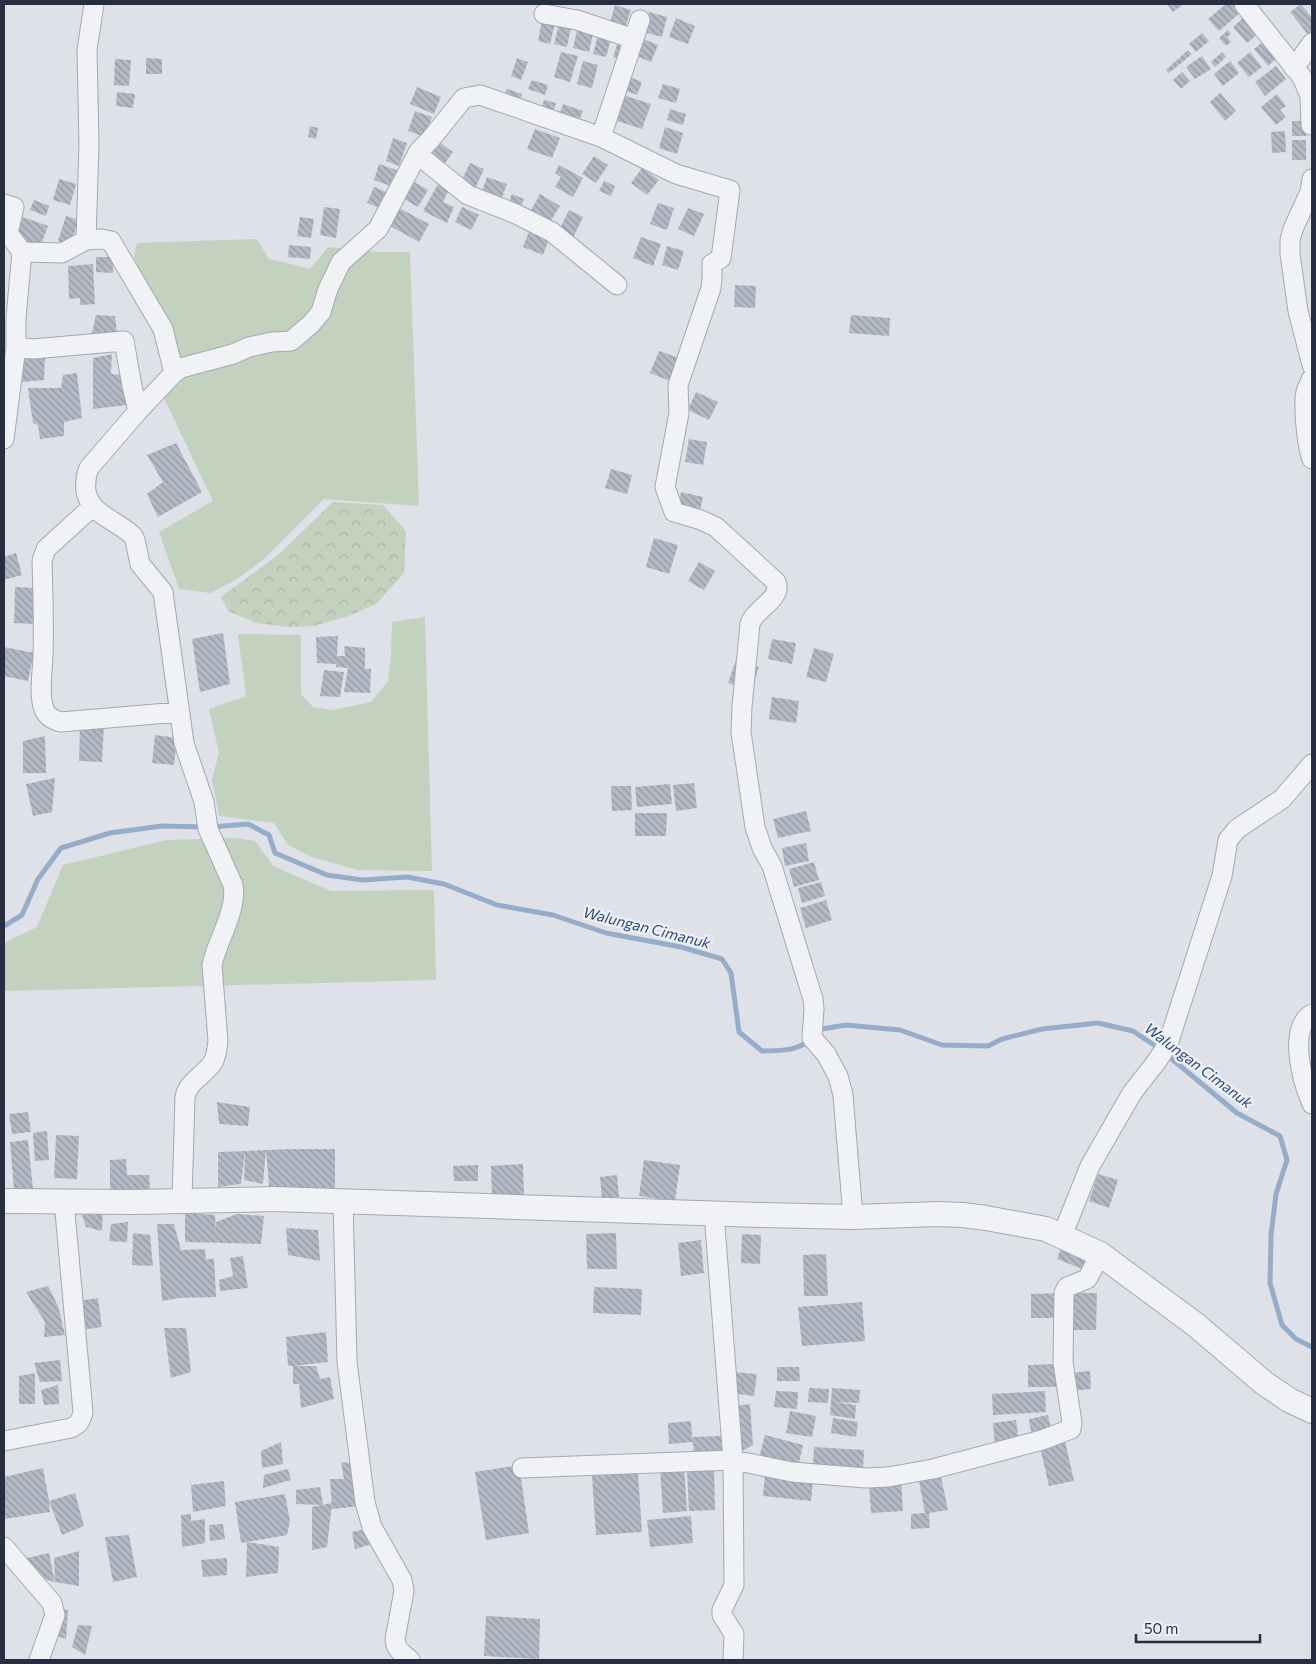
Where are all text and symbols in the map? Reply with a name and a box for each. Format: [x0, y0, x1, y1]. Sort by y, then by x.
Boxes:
water label: Walungan Cimanuk [581, 902, 713, 952]
water label: Walungan Cimanuk [1141, 1019, 1257, 1112]
scale bar [1136, 1612, 1260, 1644]
text: 50 m [1144, 1619, 1178, 1637]

